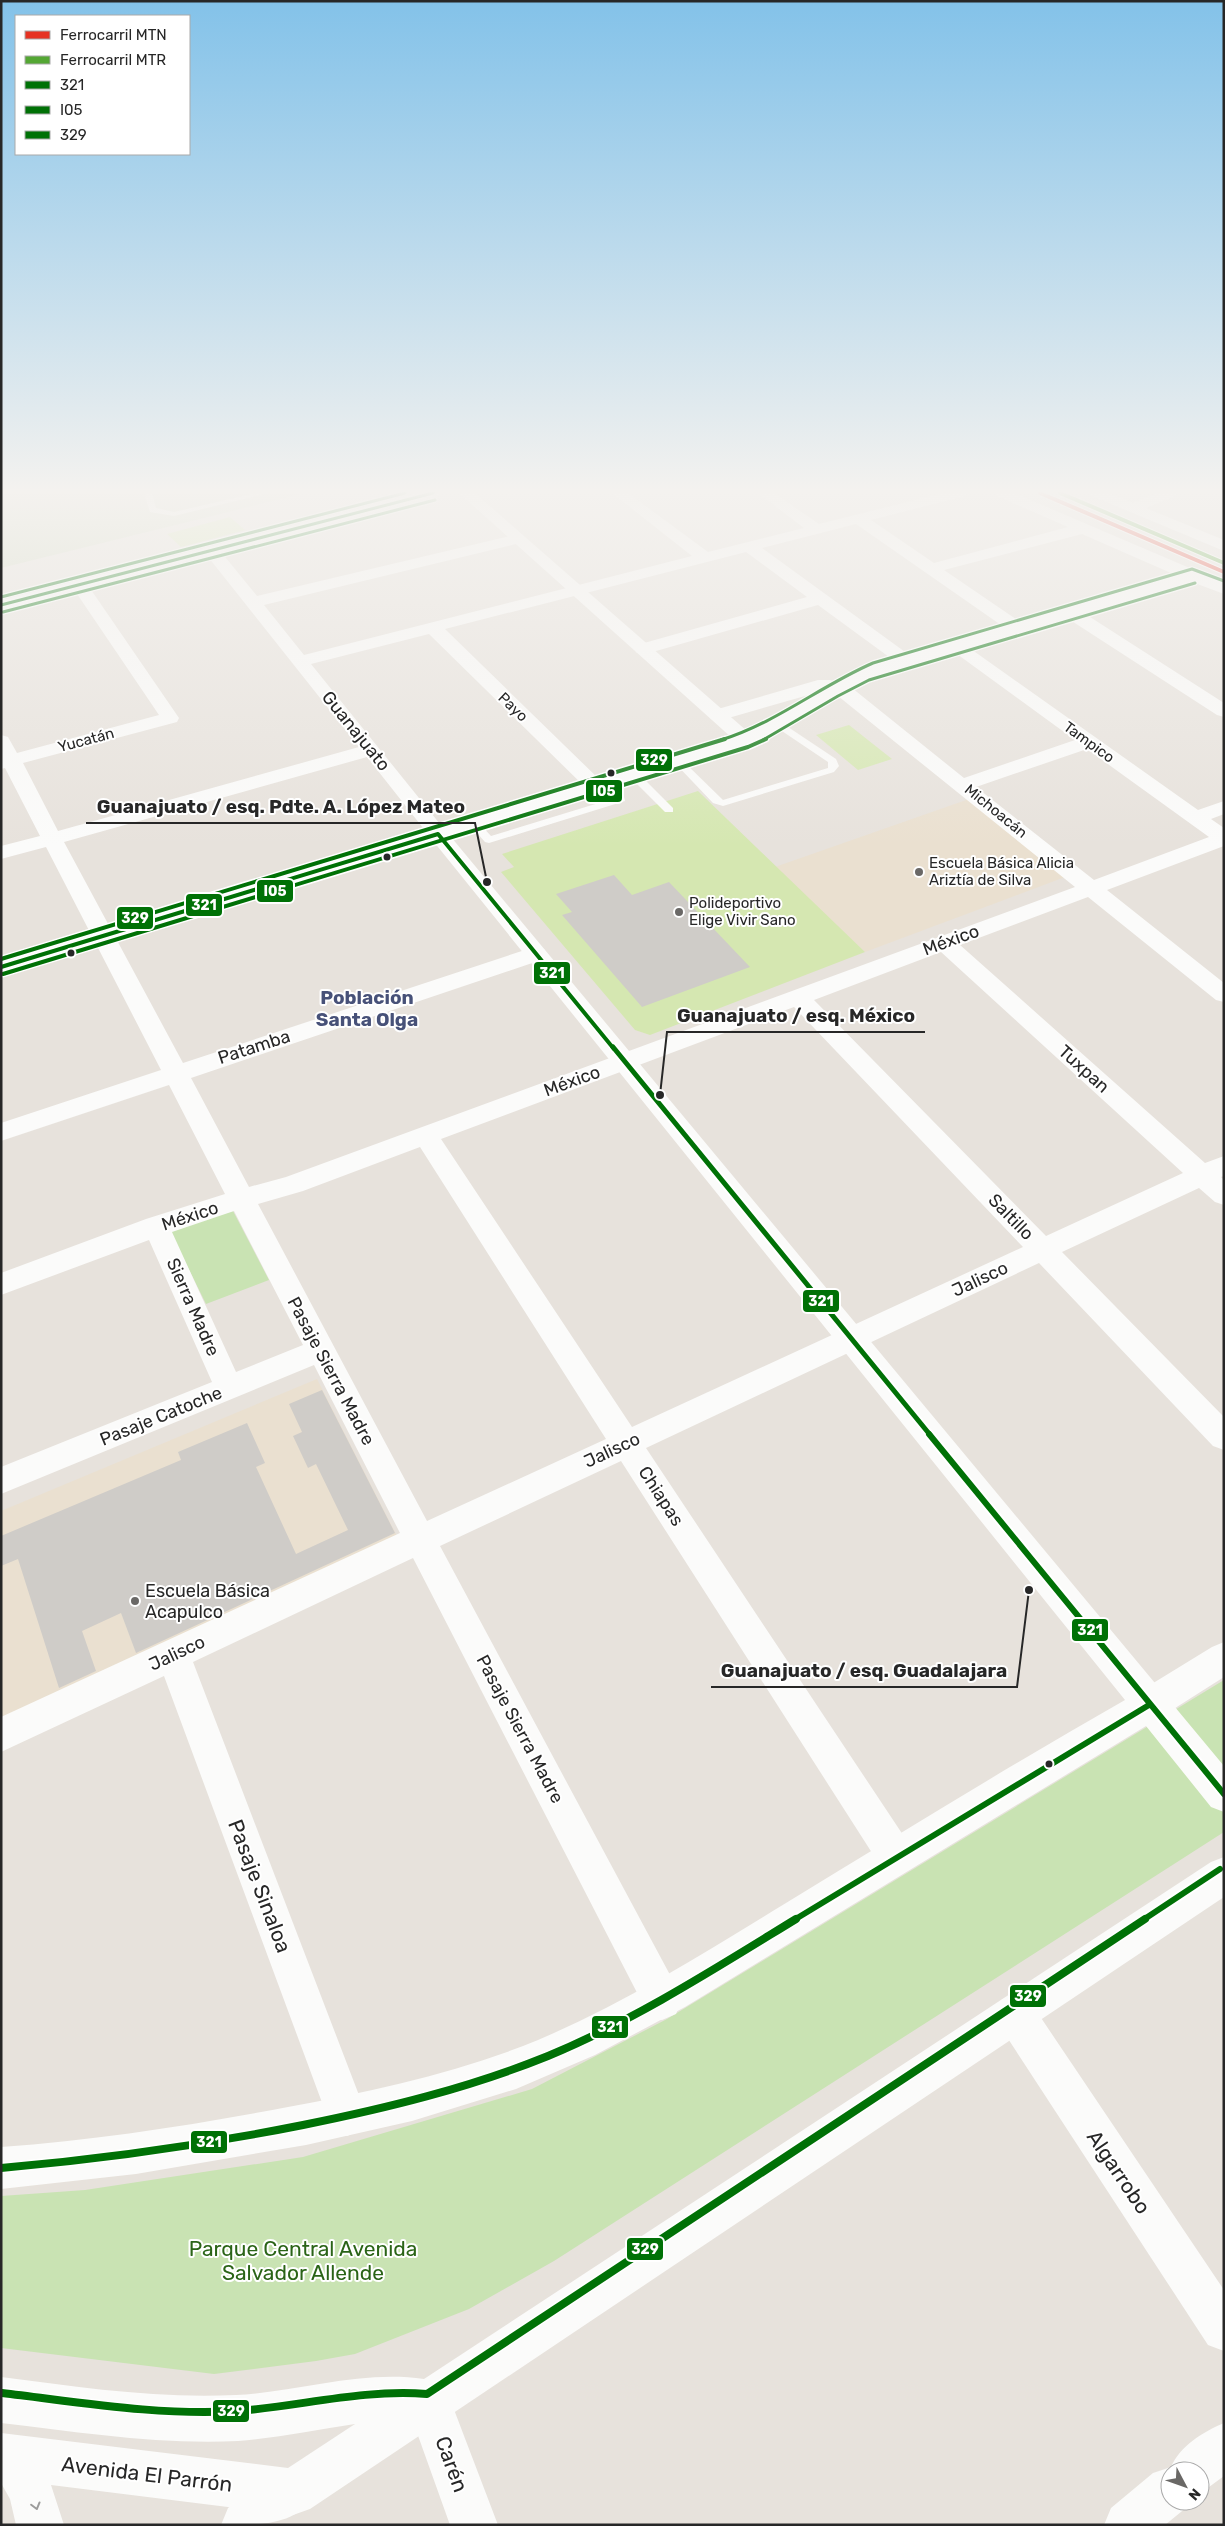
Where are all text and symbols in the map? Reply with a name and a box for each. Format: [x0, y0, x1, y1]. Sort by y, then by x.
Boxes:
legend [15, 15, 190, 155]
text: Ferrocarril MTN [60, 26, 167, 44]
text: Ferrocarril MTR [60, 51, 166, 69]
text: 321 [60, 76, 84, 94]
text: I05 [60, 101, 83, 119]
text: 329 [60, 126, 87, 144]
street label: Guanajuato [317, 687, 395, 775]
street label: Payo [494, 689, 532, 725]
street label: Tampico [1060, 718, 1118, 766]
street label: Yucatán [56, 724, 116, 756]
line badge: 329 [635, 748, 673, 772]
text: 329 [640, 752, 668, 769]
unlabelled marker [606, 768, 616, 778]
line badge: I05 [585, 779, 623, 803]
street label: Michoacán [961, 780, 1031, 842]
text: I05 [592, 783, 616, 800]
callout: Guanajuato / esq. Pdte. A. López Mateo [86, 789, 475, 823]
text: Guanajuato / esq. Pdte. A. López Mateo [97, 795, 465, 818]
unlabelled marker [382, 852, 392, 862]
place label: Escuela Básica Alicia Ariztía de Silva [929, 854, 1074, 889]
marker: Escuela Básica Alicia Ariztía de Silva [913, 866, 925, 878]
line badge: I05 [256, 879, 294, 903]
text: I05 [263, 883, 287, 900]
line badge: 321 [185, 893, 223, 917]
place label: Polideportivo Elige Vivir Sano [689, 894, 796, 929]
text: 321 [191, 897, 217, 914]
line badge: 329 [116, 906, 154, 930]
marker: Polideportivo Elige Vivir Sano [673, 906, 685, 918]
text: 329 [121, 910, 149, 927]
street label: México [920, 920, 982, 960]
unlabelled marker [66, 948, 76, 958]
line badge: 321 [533, 961, 571, 985]
text: 321 [539, 965, 565, 982]
district label: Población Santa Olga [316, 986, 418, 1031]
callout: Guanajuato / esq. México [667, 998, 925, 1032]
text: Guanajuato / esq. México [677, 1004, 915, 1027]
street label: Patamba [215, 1025, 293, 1069]
street label: Tuxpan [1054, 1040, 1114, 1098]
street label: México [541, 1061, 603, 1101]
street label: Saltillo [984, 1189, 1038, 1245]
street label: México [159, 1196, 221, 1236]
street label: Sierra Madre [162, 1254, 224, 1360]
street label: Jalisco [948, 1256, 1012, 1302]
line badge: 321 [802, 1289, 840, 1313]
street label: Pasaje Sierra Madre [283, 1293, 379, 1449]
text: 321 [808, 1293, 834, 1310]
street label: Pasaje Catoche [97, 1381, 225, 1451]
street label: Jalisco [580, 1427, 644, 1473]
street label: Chiapas [634, 1462, 688, 1530]
place label: Escuela Básica Acapulco [145, 1580, 270, 1623]
marker: Escuela Básica Acapulco [129, 1595, 141, 1607]
line badge: 321 [1071, 1618, 1109, 1642]
text: 321 [1077, 1622, 1103, 1639]
street label: Jalisco [145, 1630, 209, 1676]
street label: Pasaje Sierra Madre [472, 1651, 568, 1807]
callout: Guanajuato / esq. Guadalajara [711, 1653, 1017, 1687]
text: Guanajuato / esq. Guadalajara [721, 1659, 1007, 1682]
unlabelled marker [1044, 1759, 1054, 1769]
street label: Pasaje Sinaloa [223, 1816, 297, 1956]
line badge: 329 [1009, 1984, 1047, 2008]
text: 329 [1014, 1988, 1042, 2005]
line badge: 321 [591, 2015, 629, 2039]
text: 321 [597, 2019, 623, 2036]
street label: Algarrobo [1082, 2125, 1156, 2219]
line badge: 321 [190, 2130, 228, 2154]
text: 321 [196, 2134, 222, 2151]
park label: Parque Central Avenida Salvador Allende [189, 2236, 417, 2285]
line badge: 329 [626, 2237, 664, 2261]
text: 329 [631, 2241, 659, 2258]
line badge: 329 [212, 2399, 250, 2423]
text: 329 [217, 2403, 245, 2420]
street label: Carén [430, 2433, 474, 2495]
street label: Avenida El Parrón [60, 2451, 234, 2497]
north arrow [1160, 2461, 1210, 2511]
text: N [1185, 2485, 1204, 2504]
one-way arrow [30, 2501, 40, 2509]

